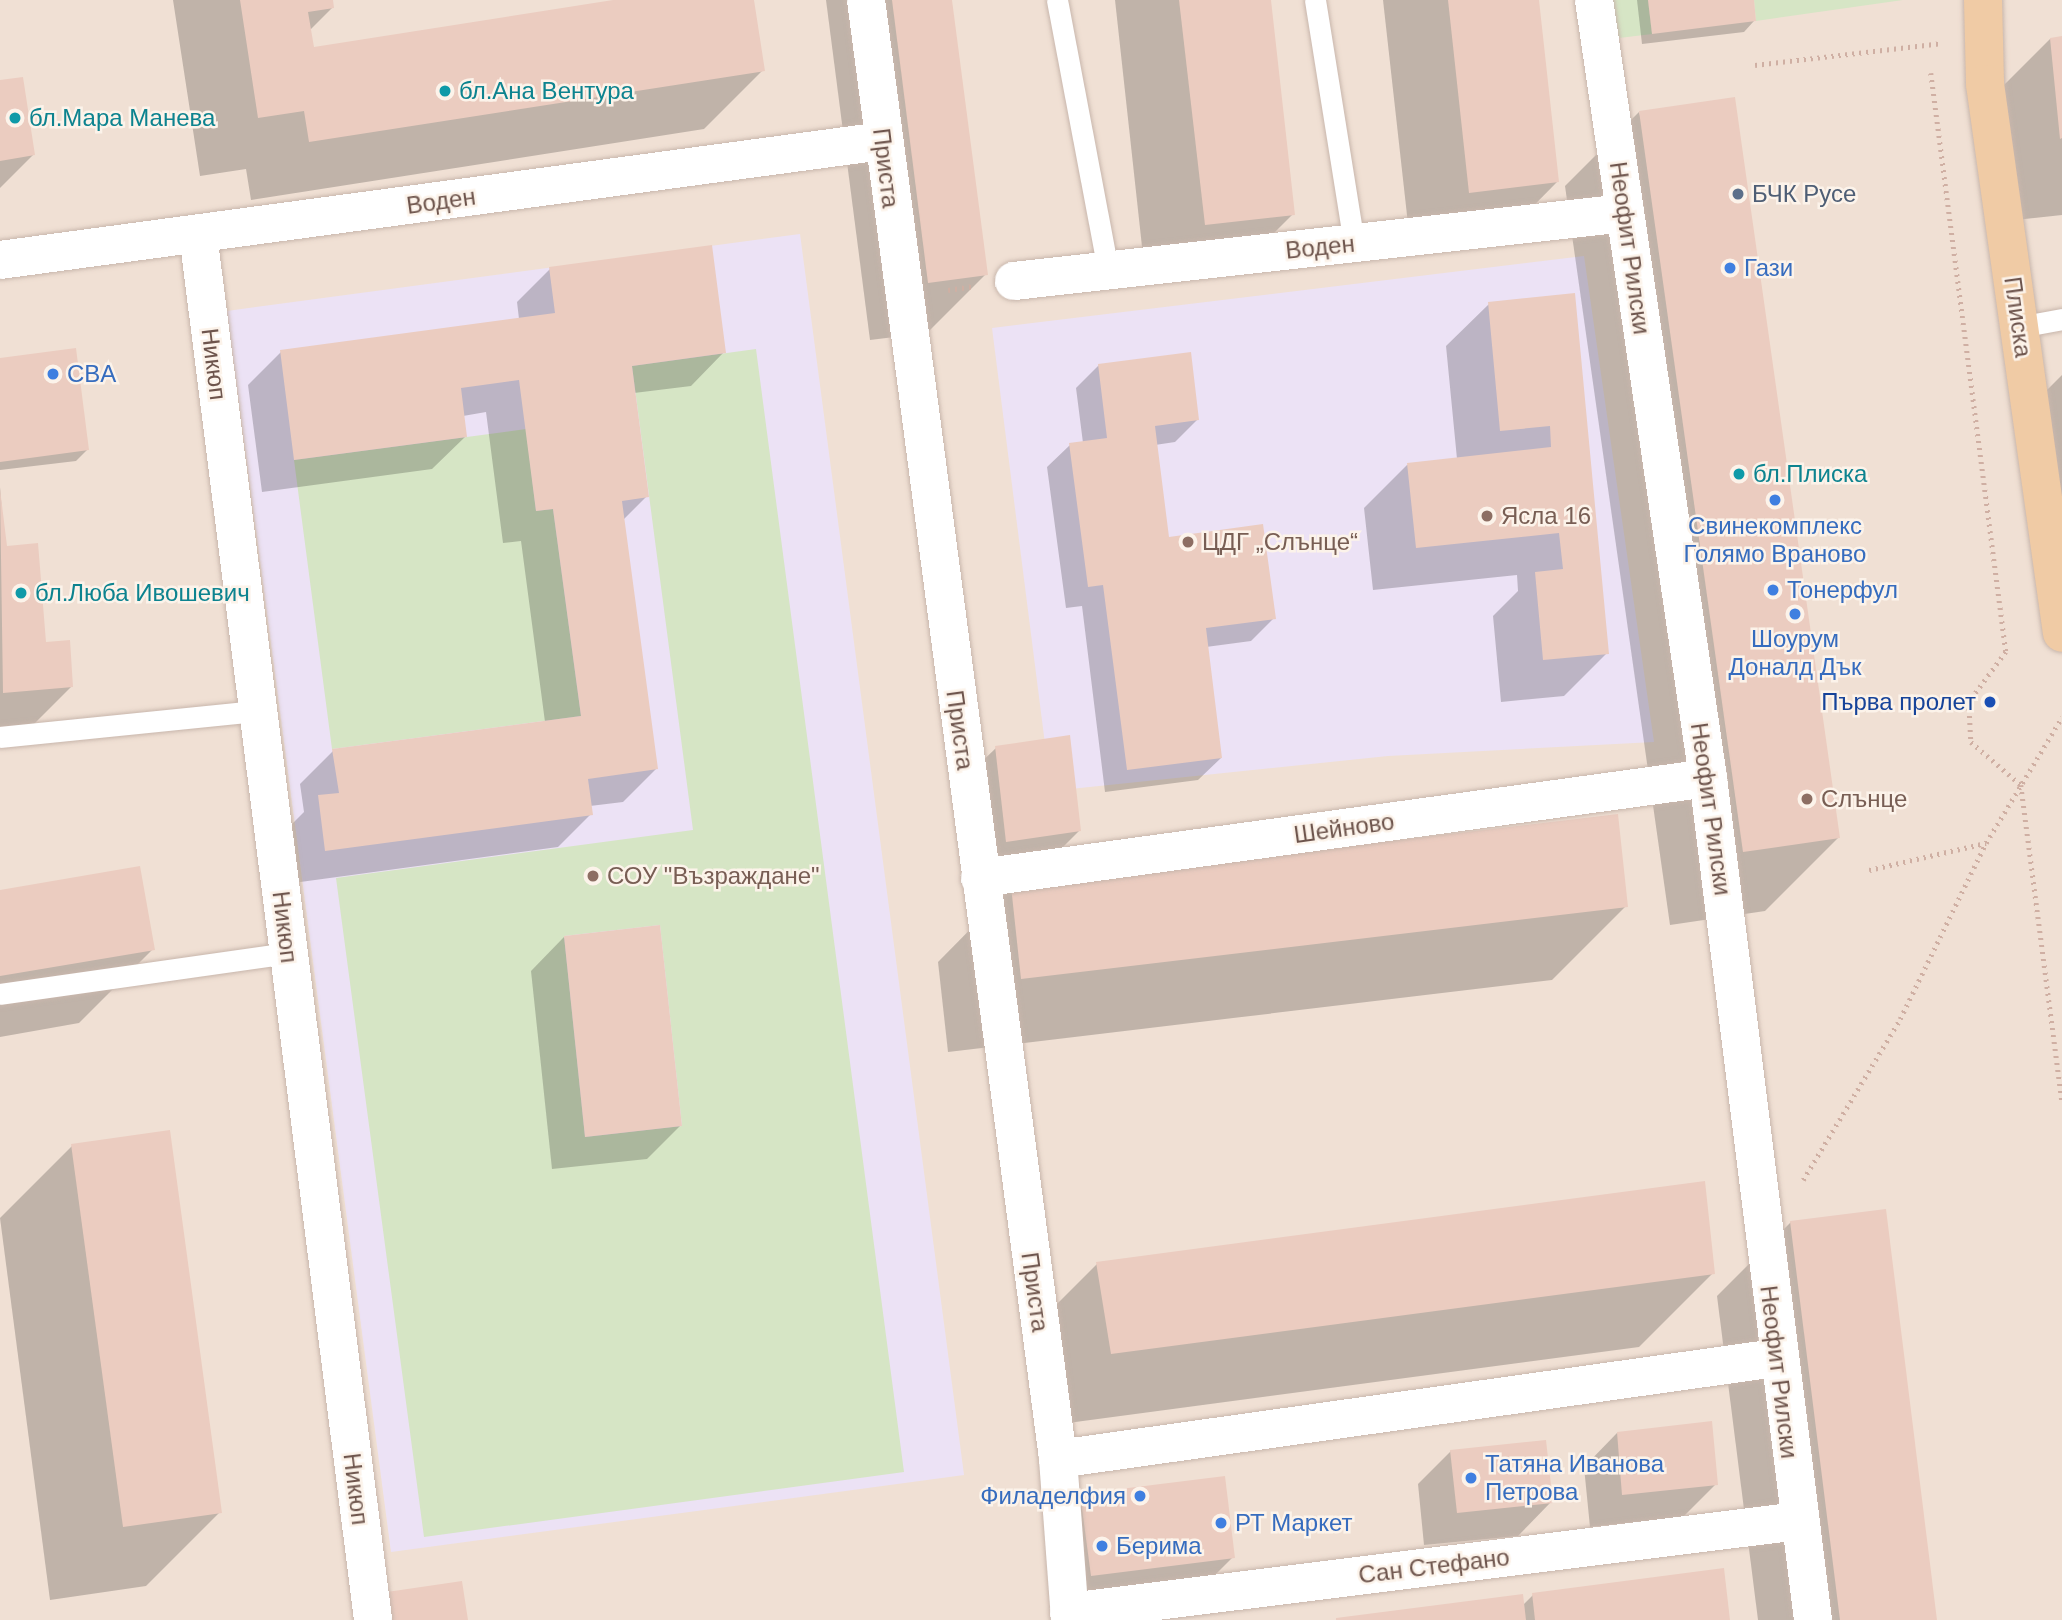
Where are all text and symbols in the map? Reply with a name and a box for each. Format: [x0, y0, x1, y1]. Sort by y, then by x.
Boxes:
place label: бл.Ана Вентура [459, 77, 634, 105]
marker: бл.Ана Вентура [437, 83, 453, 99]
place label: бл.Мара Манева [29, 104, 215, 132]
marker: бл.Мара Манева [7, 110, 23, 126]
street label: Приста [867, 127, 905, 209]
street label: Неофит Рилски [1604, 160, 1656, 336]
place label: БЧК Русе [1752, 180, 1856, 208]
street label: Воден [405, 182, 477, 220]
marker: БЧК Русе [1730, 186, 1746, 202]
street label: Воден [1284, 229, 1356, 265]
place label: Гази [1744, 254, 1793, 282]
marker: Гази [1722, 260, 1738, 276]
street label: Плиска [1998, 275, 2038, 359]
street label: Никюп [195, 326, 233, 402]
place label: CBA [67, 360, 116, 388]
marker: CBA [45, 366, 61, 382]
place label: бл.Плиска [1753, 460, 1867, 488]
marker: бл.Плиска [1731, 466, 1747, 482]
marker: Свинекомплекс Голямо Враново [1767, 492, 1783, 508]
place label: Ясла 16 [1501, 502, 1591, 530]
marker: Ясла 16 [1479, 508, 1495, 524]
place label: Свинекомплекс Голямо Враново [1684, 512, 1866, 568]
place label: ЦДГ „Слънце“ [1202, 528, 1358, 556]
marker: ЦДГ „Слънце“ [1180, 534, 1196, 550]
place label: Тонерфул [1787, 576, 1898, 604]
place label: бл.Люба Ивошевич [35, 579, 250, 607]
marker: Тонерфул [1765, 582, 1781, 598]
marker: бл.Люба Ивошевич [13, 585, 29, 601]
marker: Шоурум Доналд Дък [1787, 606, 1803, 622]
place label: Шоурум Доналд Дък [1729, 625, 1861, 681]
street label: Приста [940, 688, 980, 772]
place label: Първа пролет [1821, 688, 1976, 716]
marker: Първа пролет [1982, 694, 1998, 710]
street label: Неофит Рилски [1685, 721, 1737, 897]
place label: Слънце [1821, 785, 1907, 813]
marker: Слънце [1799, 791, 1815, 807]
street label: Шейново [1292, 807, 1396, 849]
place label: СОУ "Възраждане" [607, 862, 820, 890]
marker: СОУ "Възраждане" [585, 868, 601, 884]
street label: Никюп [266, 889, 304, 965]
street label: Приста [1015, 1250, 1055, 1334]
street label: Неофит Рилски [1754, 1284, 1804, 1460]
place label: Татяна Иванова Петрова [1485, 1450, 1664, 1506]
street label: Никюп [337, 1451, 375, 1527]
marker: Татяна Иванова Петрова [1463, 1470, 1479, 1486]
place label: Филаделфия [980, 1482, 1126, 1510]
marker: Филаделфия [1132, 1488, 1148, 1504]
place label: РТ Маркет [1235, 1509, 1353, 1537]
marker: РТ Маркет [1213, 1515, 1229, 1531]
place label: Берима [1116, 1532, 1202, 1560]
marker: Берима [1094, 1538, 1110, 1554]
street label: Сан Стефано [1357, 1542, 1511, 1590]

